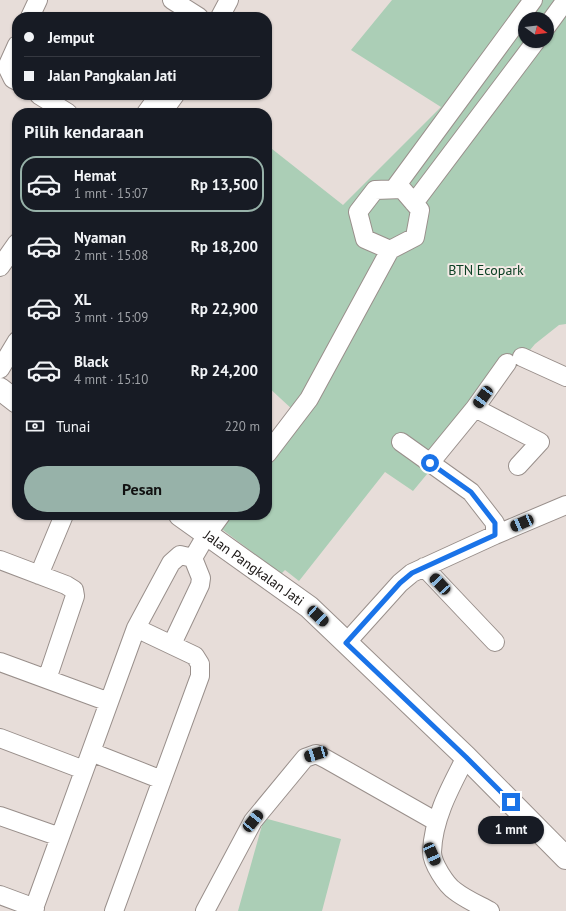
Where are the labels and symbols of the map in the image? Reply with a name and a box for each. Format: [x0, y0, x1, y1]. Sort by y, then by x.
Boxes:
north arrow [518, 12, 554, 48]
park label: BTN Ecopark [448, 261, 524, 279]
car [471, 384, 495, 410]
route start [421, 454, 439, 472]
car [509, 513, 535, 533]
street label: Jalan Pangkalan Jati [200, 525, 308, 610]
car [427, 571, 453, 597]
car [305, 603, 331, 629]
car [303, 745, 329, 763]
route end [502, 793, 520, 811]
car [241, 808, 265, 834]
callout: 1 mnt [478, 816, 544, 844]
car [422, 841, 442, 867]

